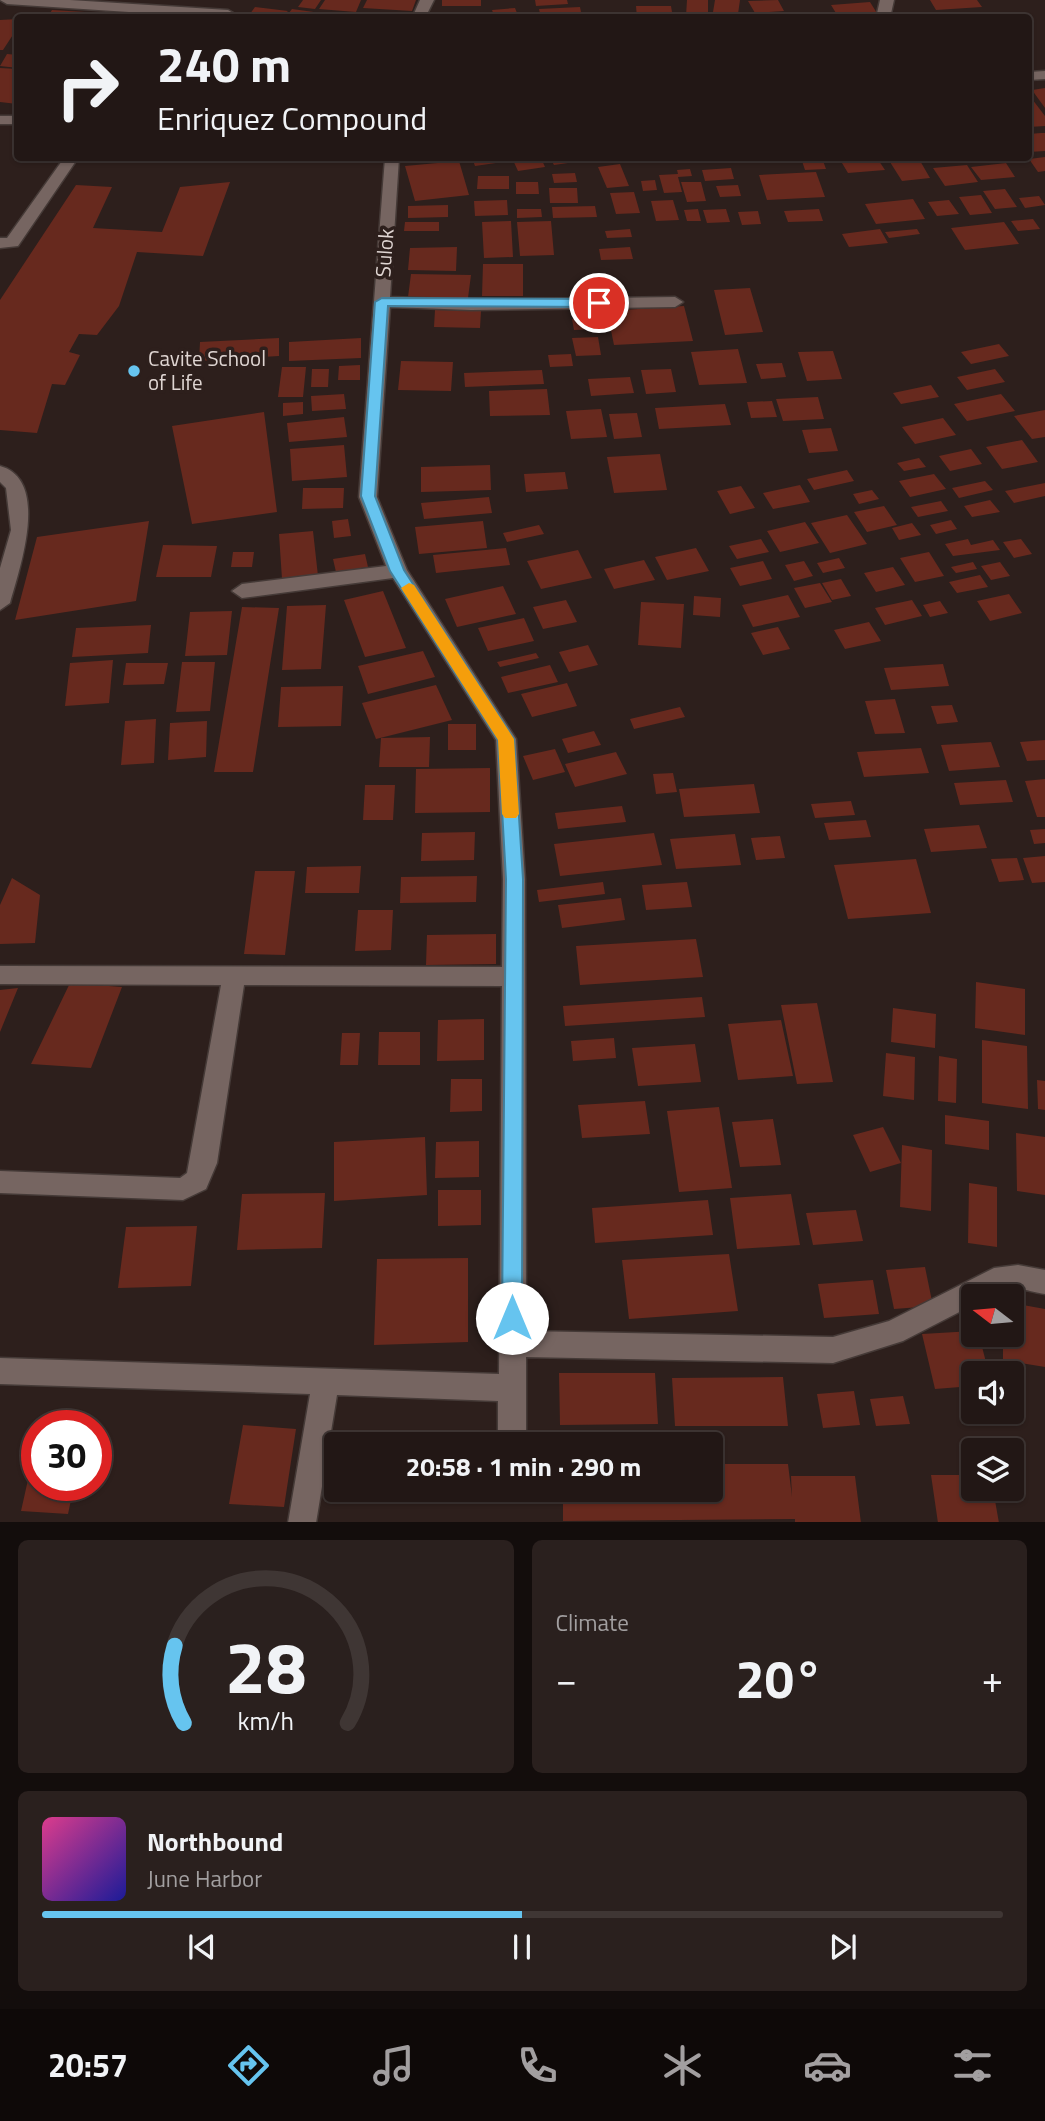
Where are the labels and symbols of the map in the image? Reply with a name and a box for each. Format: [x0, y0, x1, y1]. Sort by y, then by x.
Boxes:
street label: Sulok [366, 228, 402, 278]
pin [569, 273, 629, 333]
place label: Cavite School of Life [148, 342, 266, 398]
marker: Cavite School of Life [126, 363, 142, 379]
position arrow [475, 1281, 549, 1355]
north arrow [961, 1284, 1024, 1348]
speed limit sign: 30 [21, 1410, 112, 1501]

